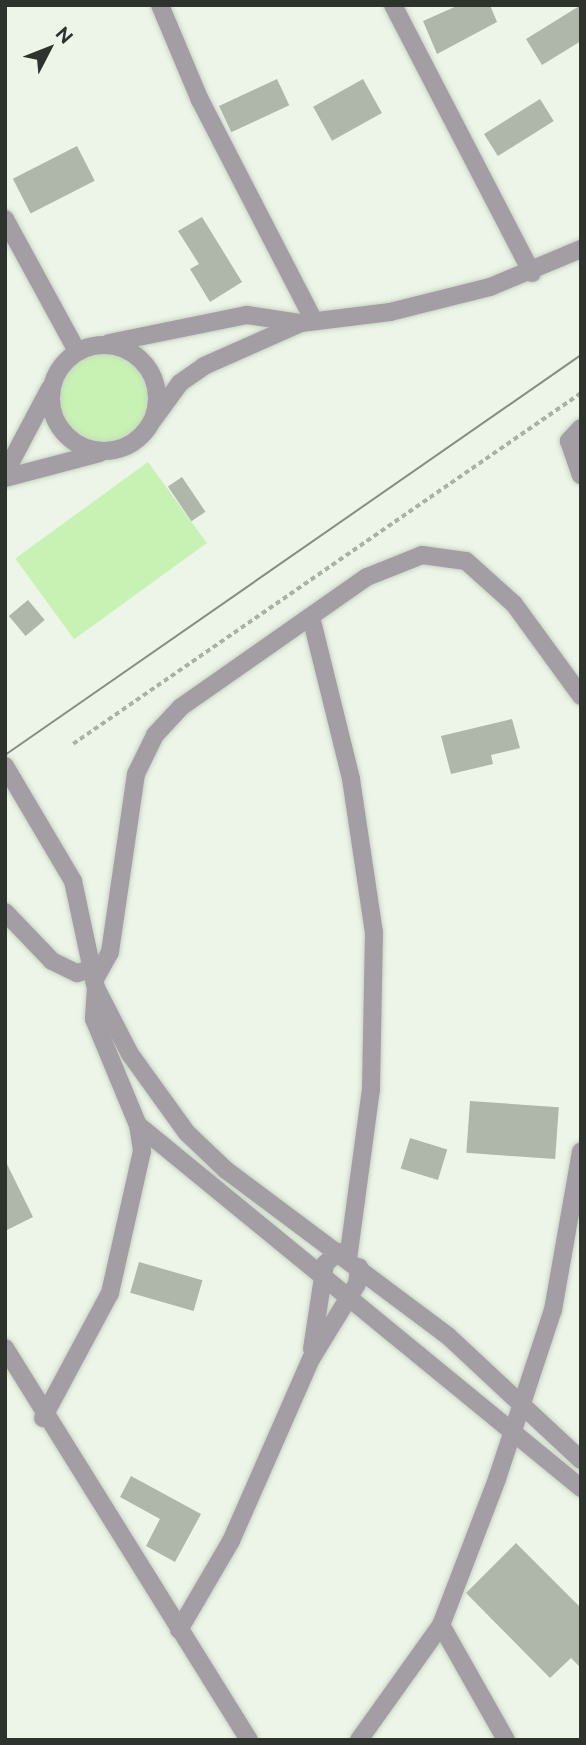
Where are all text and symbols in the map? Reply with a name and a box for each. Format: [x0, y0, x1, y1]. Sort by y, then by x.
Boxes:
north arrow [14, 14, 84, 84]
text: N [52, 22, 78, 48]

